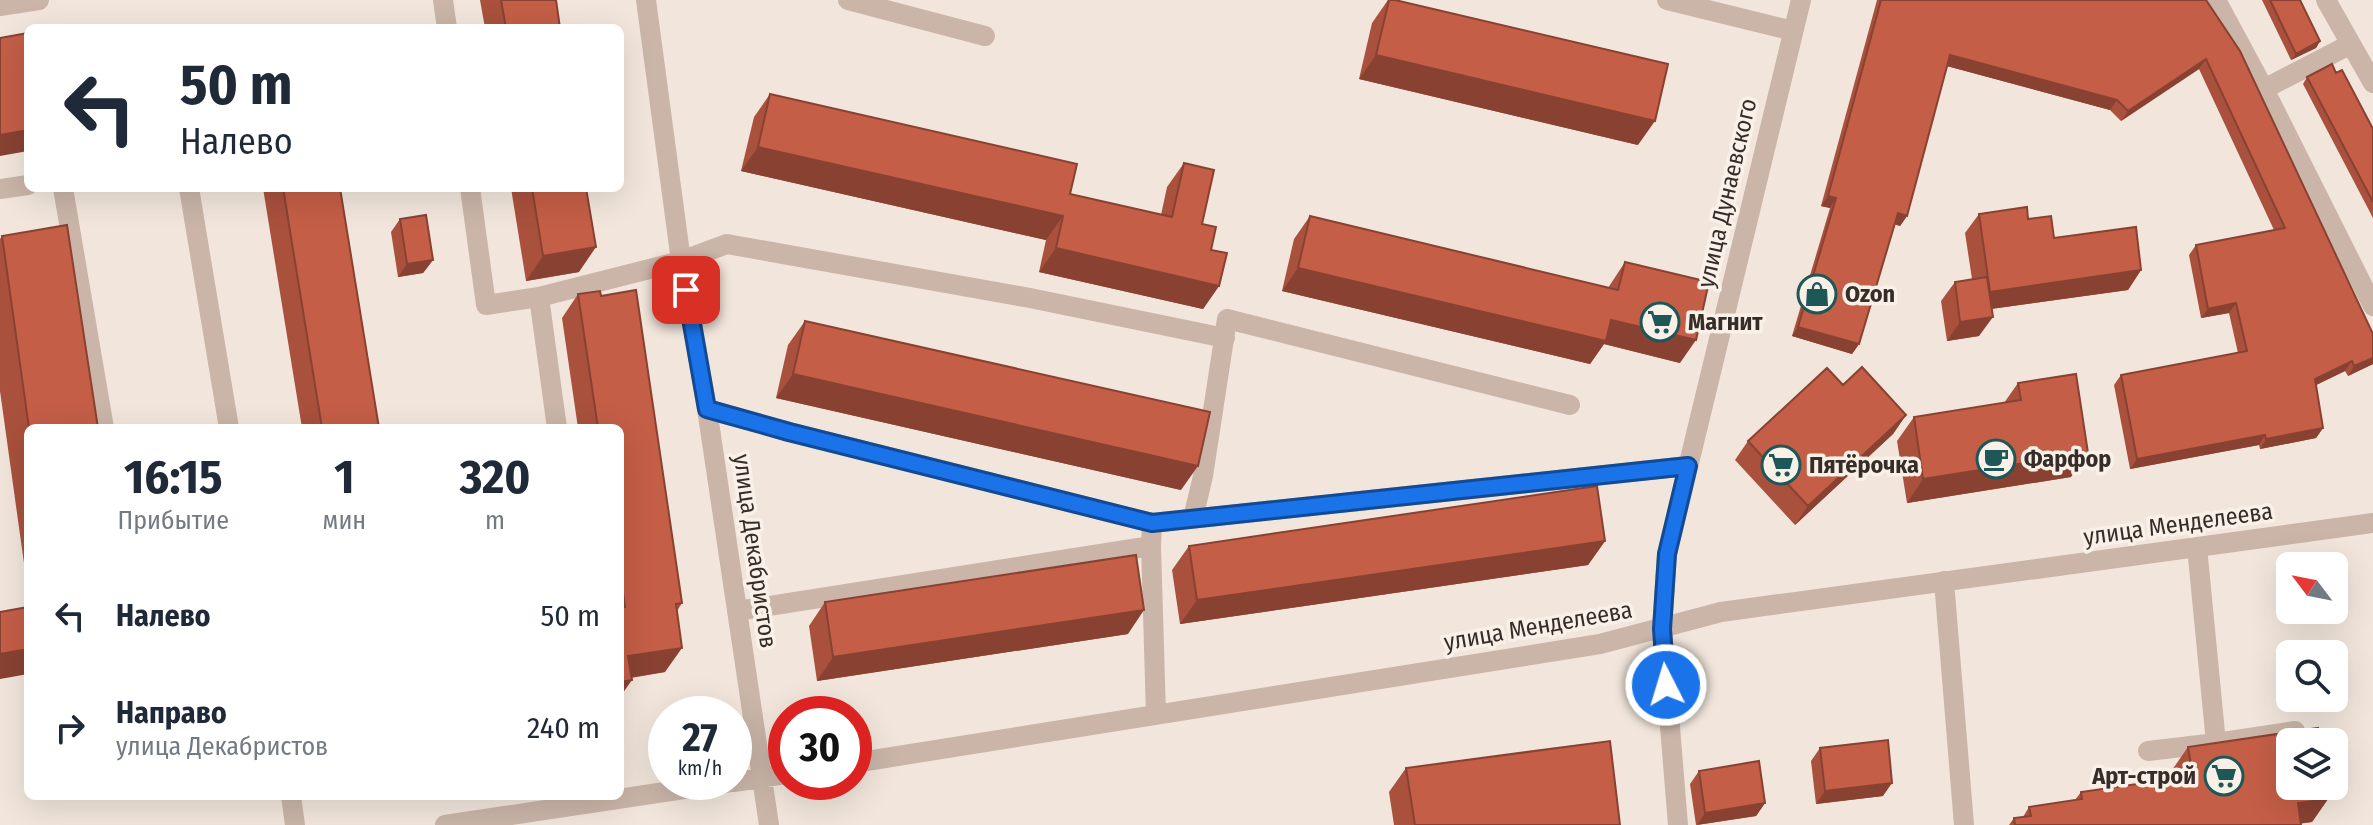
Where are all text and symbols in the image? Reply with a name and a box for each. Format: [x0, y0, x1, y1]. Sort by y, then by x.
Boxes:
text: 50 m [180, 52, 292, 119]
icon: left [48, 56, 152, 160]
street label: улица Дунаевского [1692, 96, 1762, 290]
text: Налево [180, 120, 293, 164]
pin [652, 256, 720, 324]
icon: arrive [664, 268, 708, 312]
shop icon: Ozon [1796, 273, 1838, 315]
place label: Ozon [1845, 280, 1895, 308]
supermarket icon: Магнит [1639, 301, 1681, 343]
place label: Магнит [1688, 308, 1763, 336]
cafe icon: Фарфор [1975, 438, 2017, 480]
supermarket icon: Пятёрочка [1760, 444, 1802, 486]
place label: Фарфор [2024, 445, 2111, 473]
text: 16:15 [124, 448, 223, 506]
text: 1 [334, 448, 355, 506]
text: 320 [460, 448, 530, 506]
place label: Пятёрочка [1809, 451, 1919, 479]
street label: улица Декабристов [728, 452, 782, 650]
street label: улица Менделеева [2082, 497, 2274, 551]
text: Прибытие [117, 505, 229, 536]
text: мин [323, 505, 366, 536]
text: m [485, 505, 505, 536]
north arrow [2276, 552, 2348, 624]
map controls [2276, 552, 2348, 800]
icon: left [48, 594, 92, 638]
street label: улица Менделеева [1442, 596, 1634, 656]
text: Налево [116, 598, 211, 634]
text: 50 m [540, 598, 600, 634]
button: search [2276, 640, 2348, 712]
position arrow [1624, 643, 1708, 727]
text: Направо [116, 695, 227, 731]
speed limit sign: 30 [768, 696, 872, 800]
icon: right [48, 706, 92, 750]
text: 240 m [527, 710, 600, 746]
text: 27 [682, 714, 718, 762]
button: layers [2276, 728, 2348, 800]
text: улица Декабристов [116, 731, 328, 762]
supermarket icon: Арт-строй [2203, 755, 2245, 797]
text: km/h [678, 756, 722, 780]
place label: Арт-строй [2091, 762, 2196, 790]

